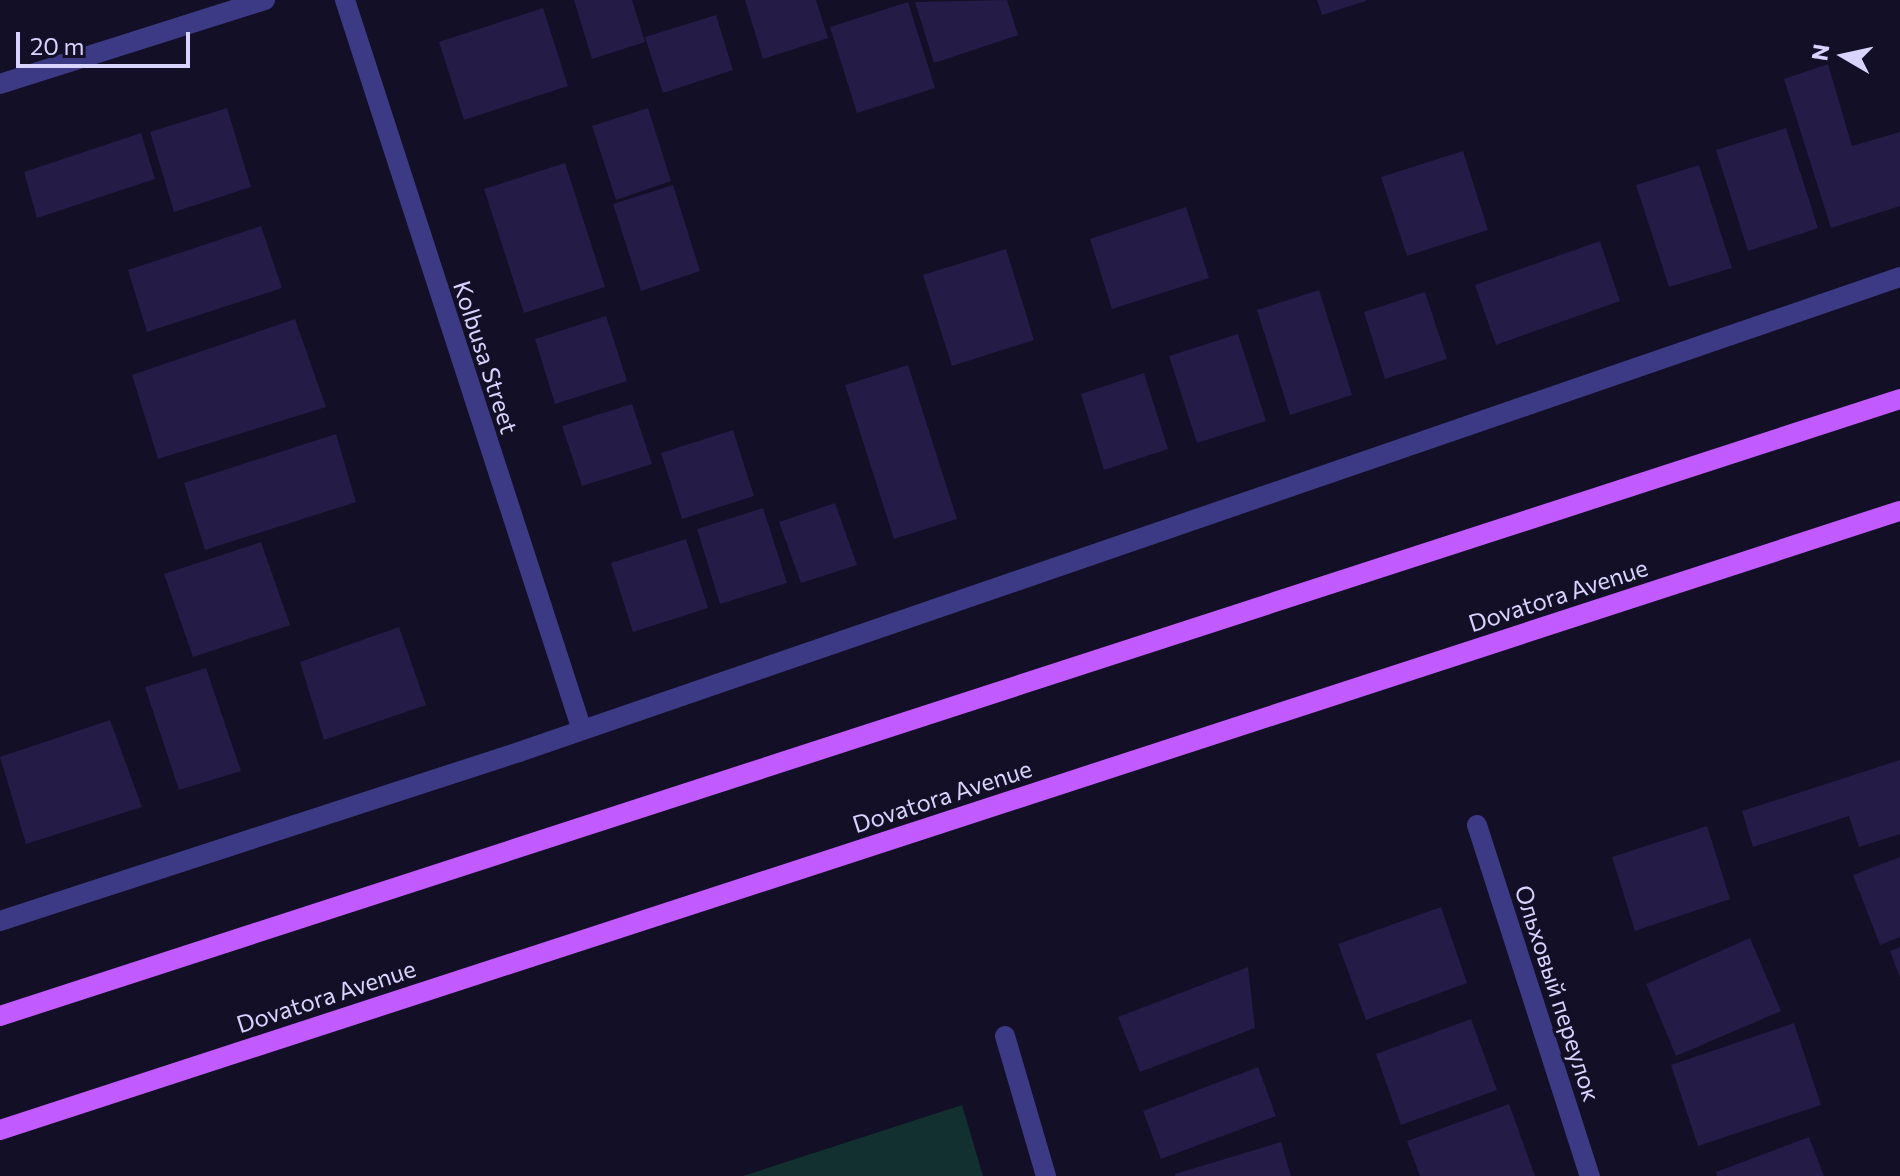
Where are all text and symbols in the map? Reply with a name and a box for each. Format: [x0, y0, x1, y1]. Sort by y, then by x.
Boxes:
scale bar [20, 16, 194, 66]
north arrow [1804, 16, 1884, 96]
text: 20 m [30, 31, 84, 60]
text: N [1805, 42, 1834, 62]
street label: Kolbusa Street [448, 277, 524, 437]
street label: Dovatora Avenue [1465, 552, 1651, 638]
street label: Dovatora Avenue [849, 753, 1035, 839]
street label: Ольховый переулок [1509, 881, 1607, 1105]
street label: Dovatora Avenue [233, 953, 419, 1039]

